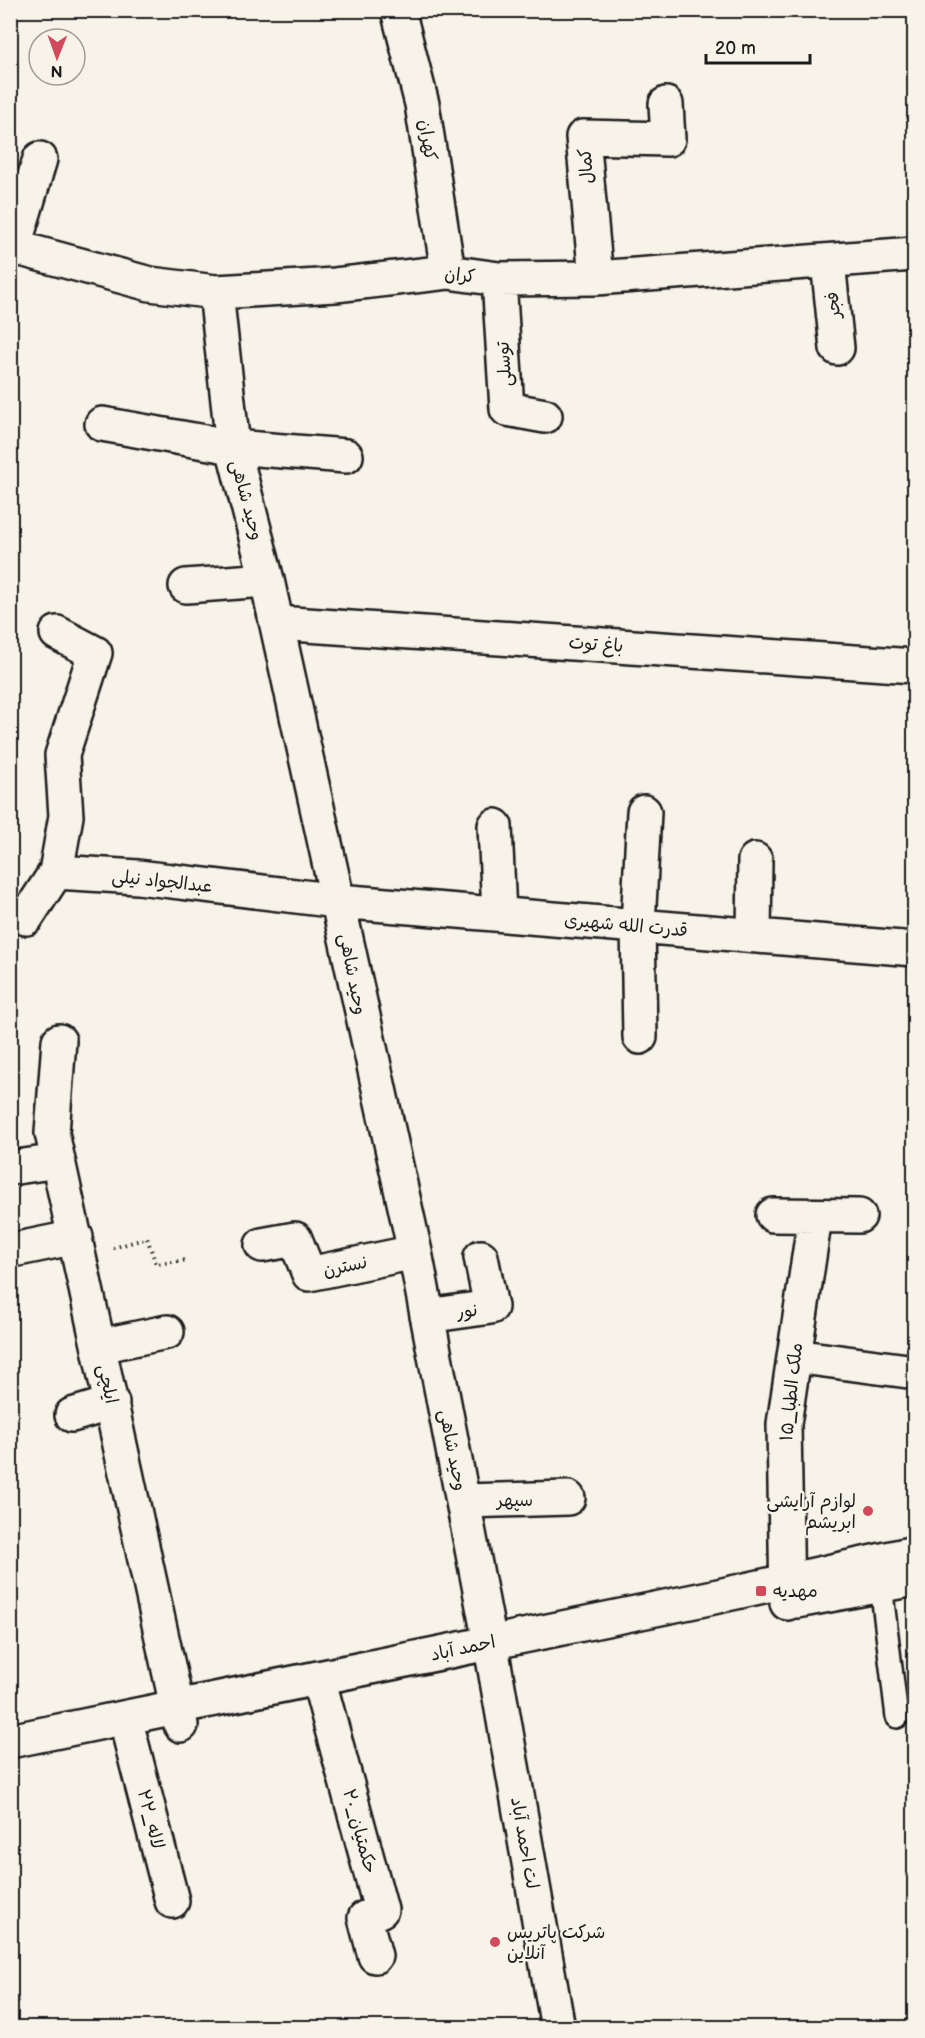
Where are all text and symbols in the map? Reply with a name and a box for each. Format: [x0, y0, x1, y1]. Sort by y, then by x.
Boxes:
north arrow [27, 27, 87, 87]
scale bar [706, 27, 810, 65]
text: 20 m [715, 38, 756, 59]
text: N [51, 61, 63, 80]
street label: کهران [414, 118, 441, 162]
street label: کمال [574, 147, 599, 185]
street label: کران [444, 264, 477, 287]
street label: فجر [822, 291, 846, 321]
street label: توسلی [492, 340, 517, 387]
street label: وحید شاهی [226, 458, 267, 543]
street label: باغ توت [568, 632, 624, 658]
street label: عبدالجواد نیلی [111, 866, 213, 897]
street label: قدرت الله شهیری [563, 910, 688, 941]
street label: وحید شاهی [334, 932, 371, 1017]
street label: نسترن [321, 1252, 369, 1281]
street label: نور [454, 1300, 479, 1323]
street label: ۱۵_ملک الطبا [776, 1342, 807, 1442]
street label: ایلچی [92, 1362, 122, 1406]
street label: وحید شاهی [434, 1408, 471, 1493]
street label: سپهر [495, 1490, 533, 1512]
place label: لوازم آرایشی ابریشم [766, 1491, 856, 1536]
marker: لوازم آرایشی ابریشم [861, 1504, 875, 1518]
place label: مهدیه [773, 1581, 818, 1602]
marker: مهدیه [754, 1584, 768, 1598]
street label: احمد آباد [429, 1631, 498, 1666]
street label: ۲۲_لاله [133, 1787, 168, 1851]
street label: ۲۰_حکمتیان [338, 1787, 381, 1876]
street label: لت احمد آباد [506, 1796, 543, 1891]
place label: شرکت پاتریس آنلاین [507, 1922, 606, 1964]
marker: شرکت پاتریس آنلاین [488, 1935, 502, 1949]

